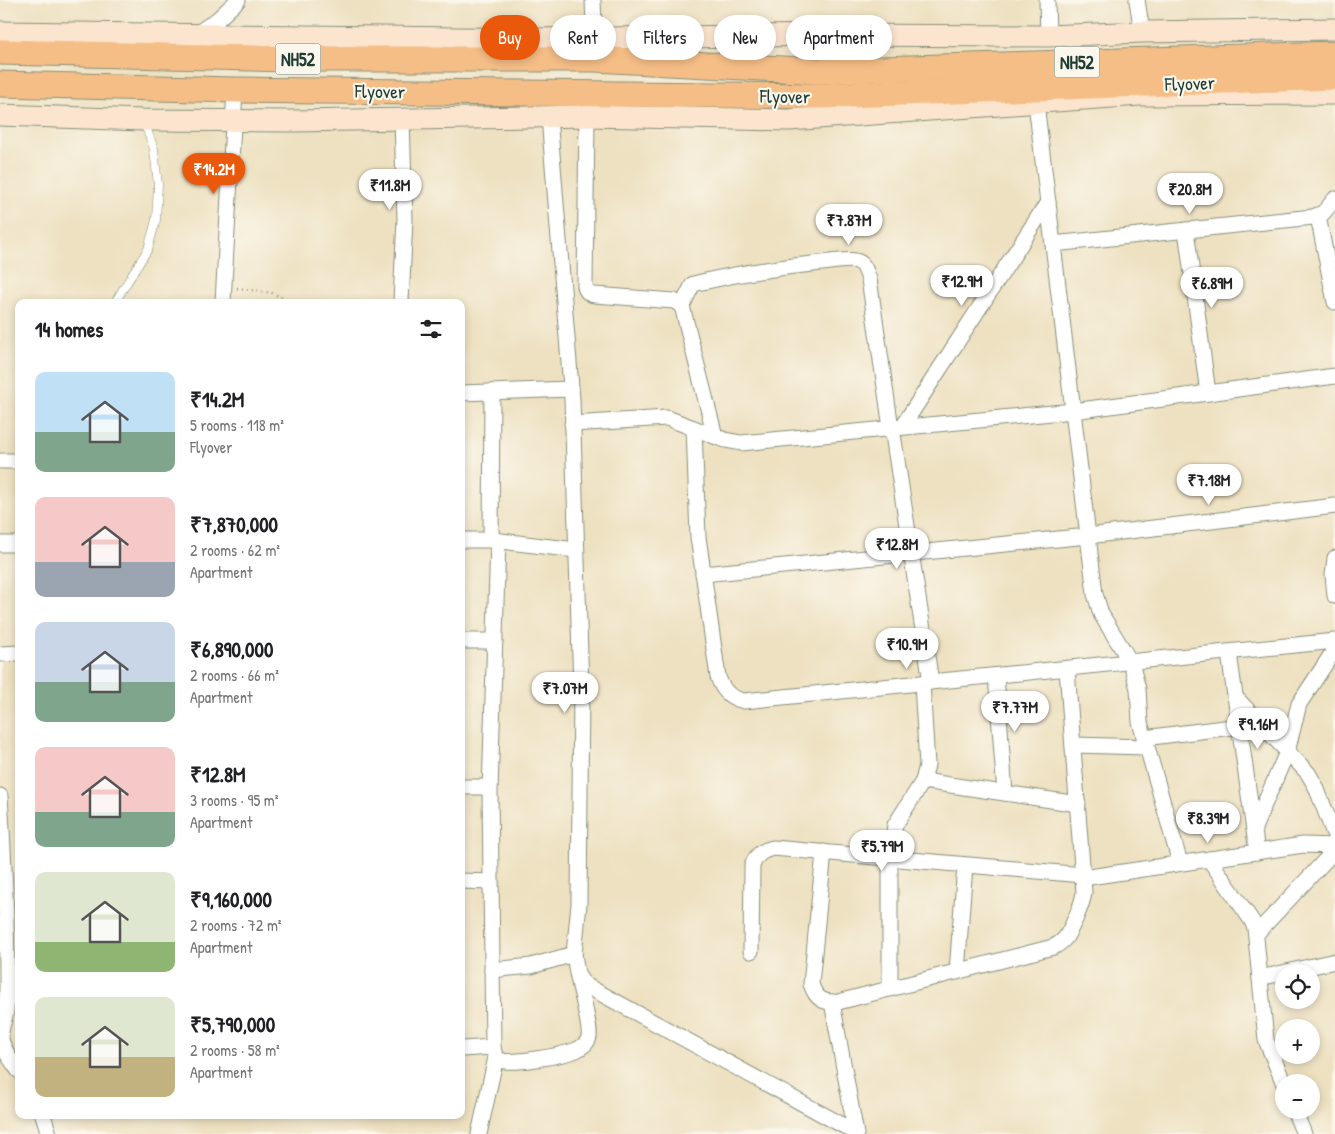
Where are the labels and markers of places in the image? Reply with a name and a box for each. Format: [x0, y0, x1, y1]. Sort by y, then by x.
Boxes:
pin: ₹14.2M [173, 152, 255, 195]
pin: ₹11.8M [349, 168, 431, 211]
pin: ₹20.8M [1149, 172, 1231, 215]
pin: ₹7.87M [808, 204, 890, 246]
pin: ₹12.9M [921, 264, 1003, 307]
pin: ₹6.89M [1171, 266, 1253, 309]
pin: ₹7.18M [1168, 464, 1250, 506]
pin: ₹12.8M [856, 528, 938, 570]
pin: ₹10.9M [866, 628, 948, 670]
pin: ₹7.07M [524, 672, 606, 714]
pin: ₹7.77M [974, 690, 1056, 733]
pin: ₹9.16M [1217, 708, 1299, 750]
pin: ₹8.39M [1167, 802, 1249, 844]
pin: ₹5.79M [841, 830, 923, 872]

